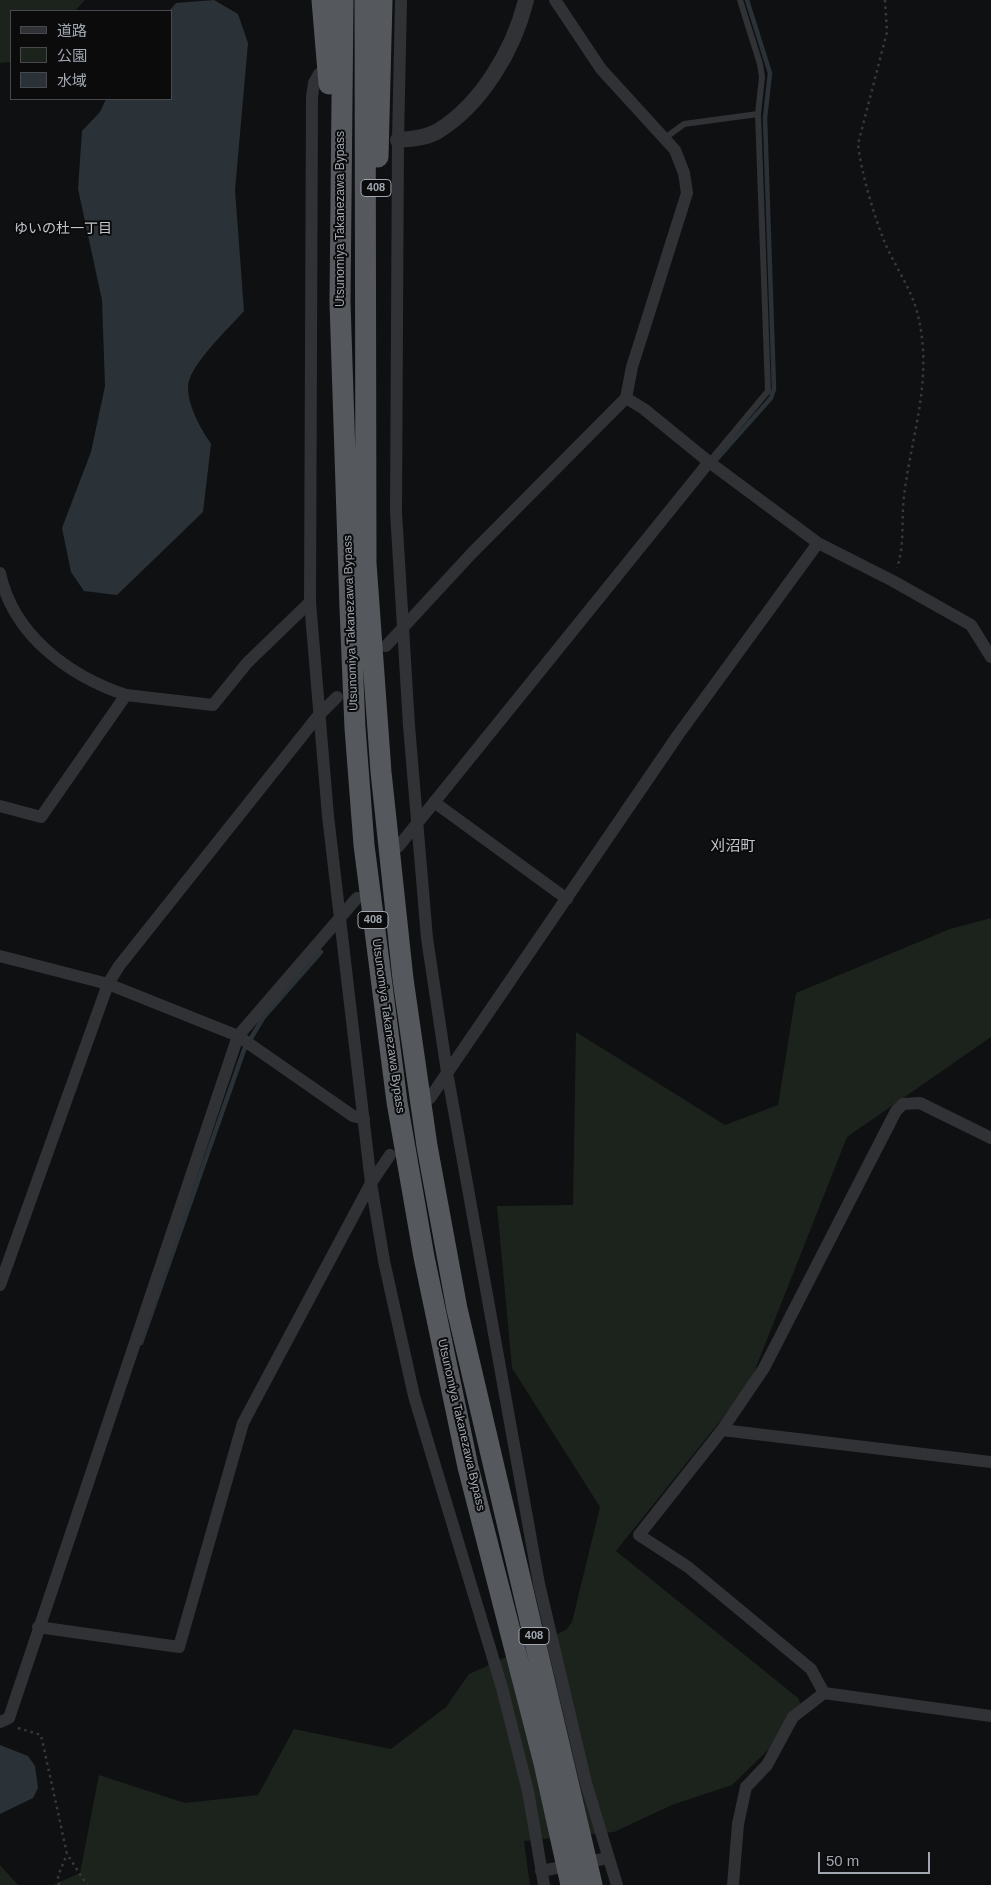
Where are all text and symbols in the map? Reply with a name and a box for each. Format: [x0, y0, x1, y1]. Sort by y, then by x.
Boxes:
legend [10, 10, 172, 100]
text: 道路 [57, 22, 87, 39]
text: 公園 [57, 47, 87, 64]
text: 水域 [57, 72, 87, 89]
street label: Utsunomiya Takanezawa Bypass [334, 131, 348, 307]
road number: 408 [361, 180, 391, 197]
district label: ゆいの杜一丁目 [14, 221, 112, 237]
street label: Utsunomiya Takanezawa Bypass [341, 535, 361, 711]
district label: 刈沼町 [711, 838, 755, 856]
road number: 408 [358, 912, 388, 928]
street label: Utsunomiya Takanezawa Bypass [369, 938, 407, 1114]
street label: Utsunomiya Takanezawa Bypass [434, 1338, 488, 1512]
road number: 408 [519, 1628, 549, 1644]
scale bar [821, 1842, 934, 1874]
text: 50 m [826, 1852, 859, 1869]

